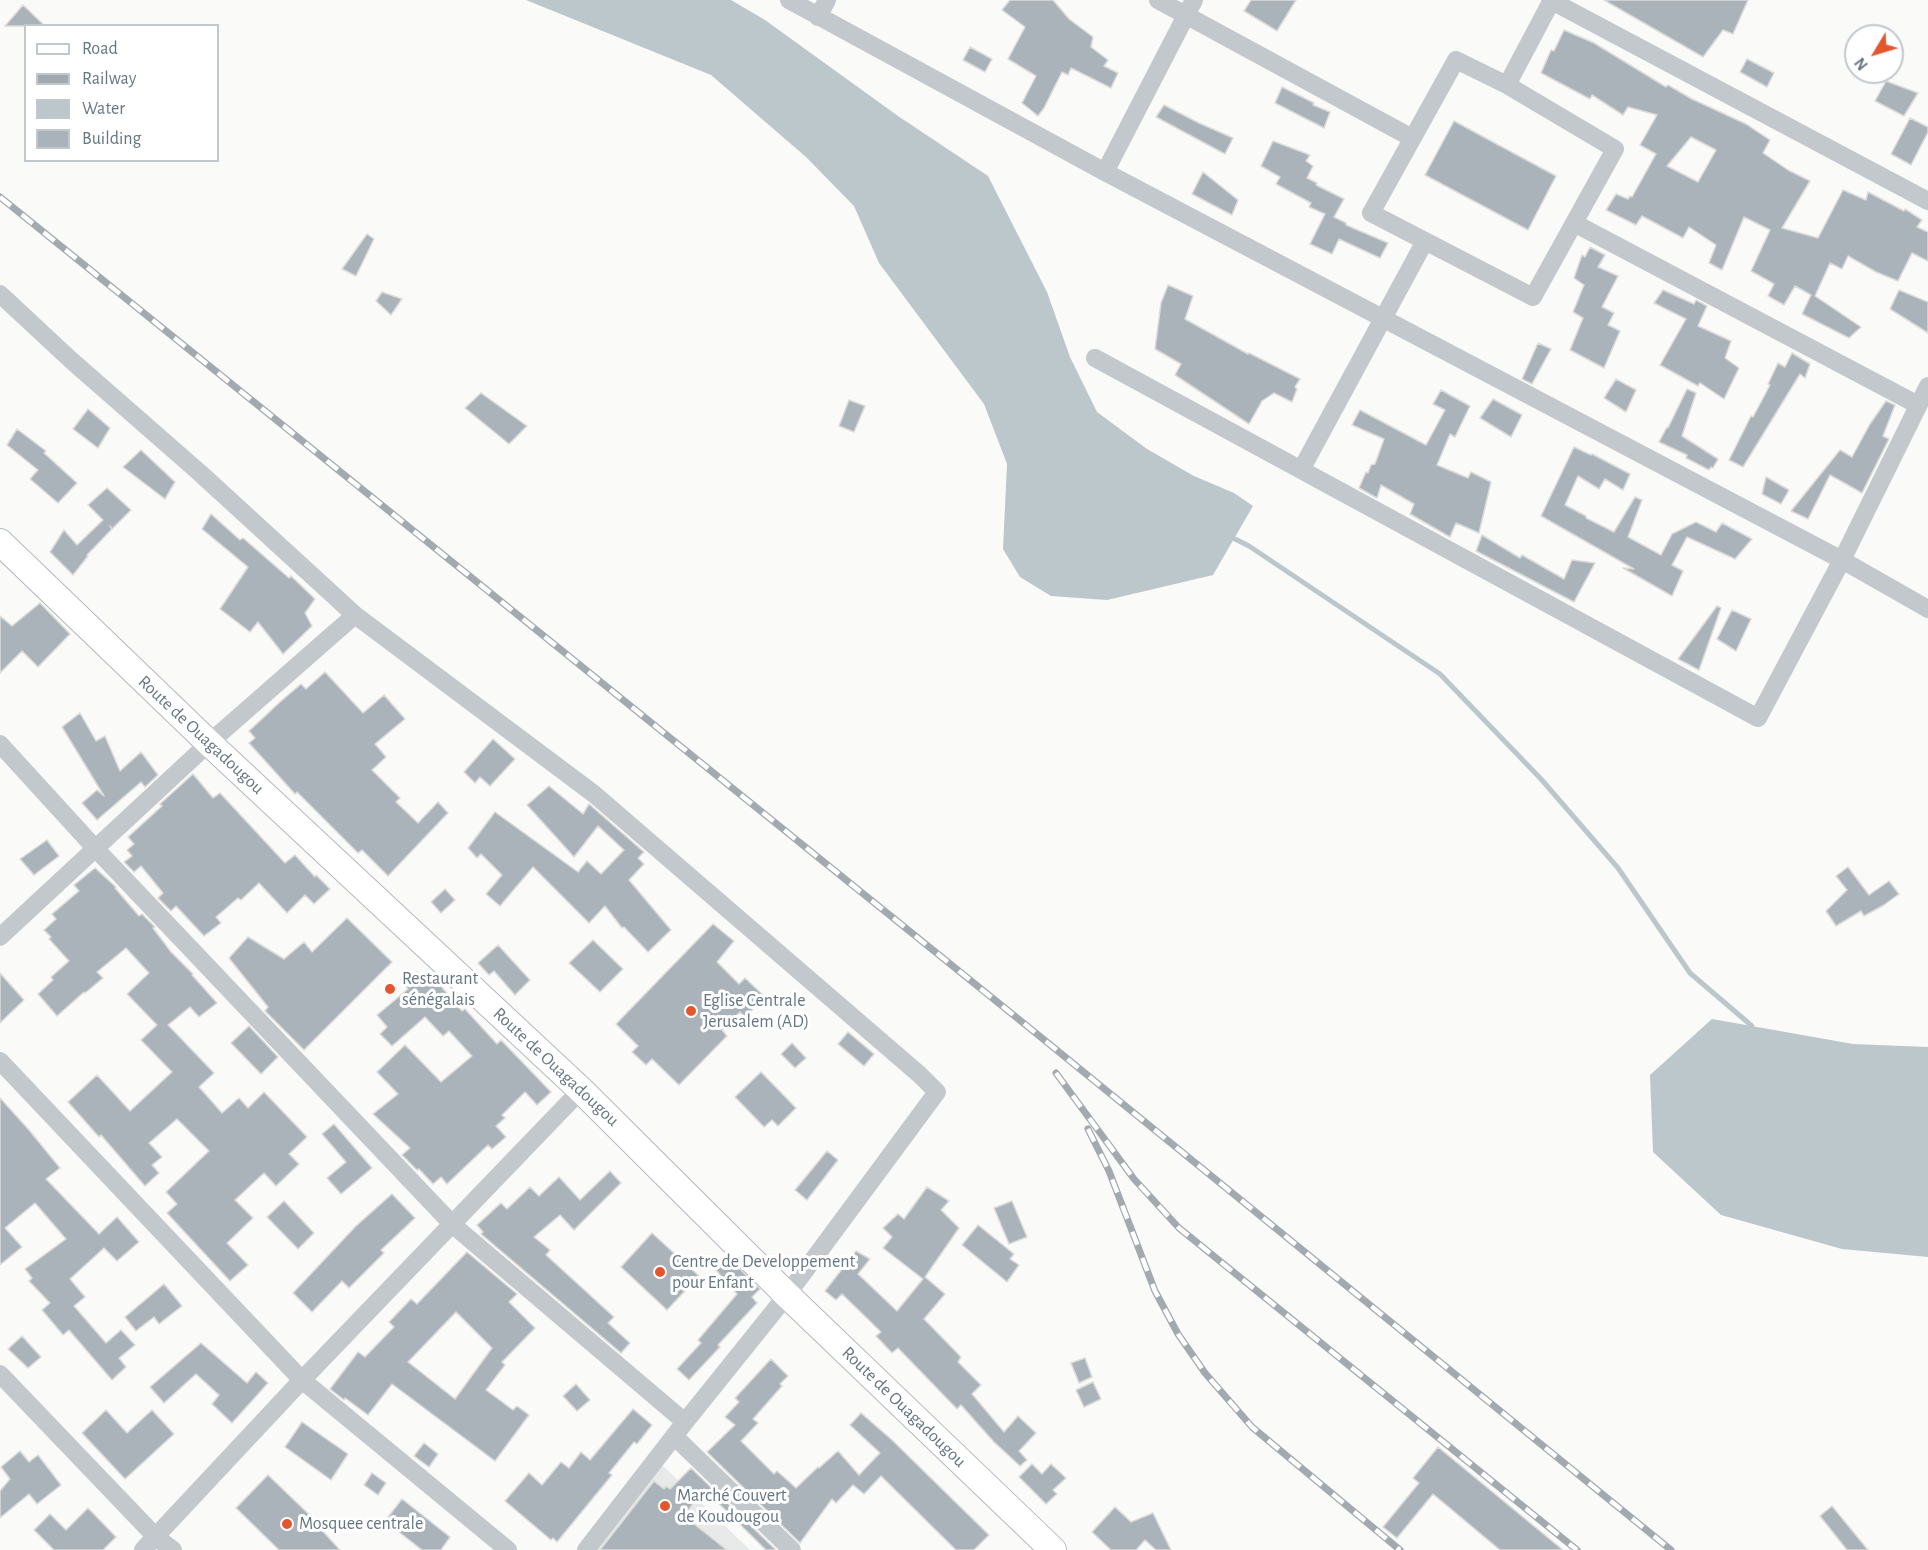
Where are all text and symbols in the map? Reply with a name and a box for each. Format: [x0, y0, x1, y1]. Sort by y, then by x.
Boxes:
legend [24, 24, 219, 162]
north arrow [1844, 24, 1904, 84]
text: Road [82, 40, 118, 58]
text: N [1852, 55, 1871, 73]
text: Railway [82, 70, 136, 88]
text: Water [82, 100, 125, 118]
text: Building [82, 130, 141, 148]
street label: Route de Ouagadougou [133, 671, 269, 799]
place label: Restaurant sénégalais [402, 968, 478, 1010]
marker: Restaurant sénégalais [383, 982, 397, 996]
place label: Eglise Centrale Jerusalem (AD) [703, 990, 809, 1032]
street label: Route de Ouagadougou [488, 1003, 624, 1131]
marker: Eglise Centrale Jerusalem (AD) [684, 1004, 698, 1018]
place label: Centre de Developpement pour Enfant [672, 1251, 855, 1294]
marker: Centre de Developpement pour Enfant [653, 1265, 667, 1279]
street label: Route de Ouagadougou [837, 1342, 971, 1472]
place label: Marché Couvert de Koudougou [677, 1485, 787, 1528]
marker: Marché Couvert de Koudougou [658, 1499, 672, 1513]
place label: Mosquee centrale [299, 1513, 423, 1535]
marker: Mosquee centrale [280, 1517, 294, 1531]

